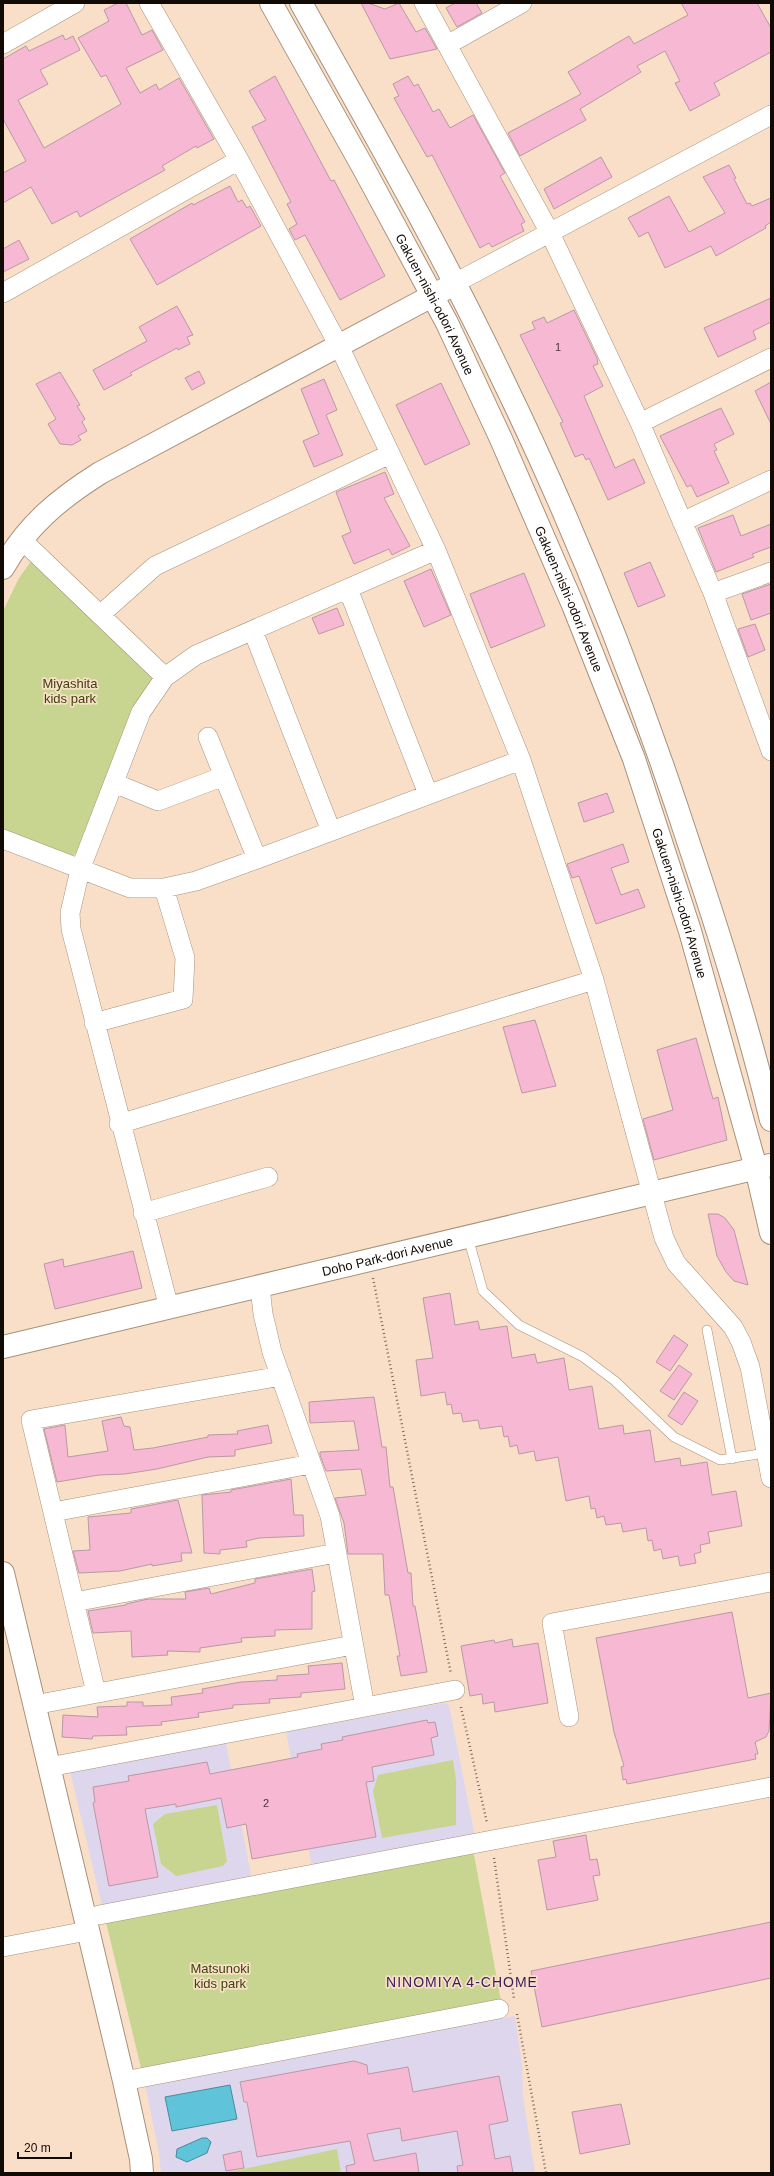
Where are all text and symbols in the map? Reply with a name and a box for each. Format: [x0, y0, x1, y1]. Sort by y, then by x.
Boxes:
street label: Gakuen-nishi-odori Avenue [393, 231, 477, 377]
house number: 1 [555, 341, 561, 353]
street label: Gakuen-nishi-odori Avenue [532, 524, 606, 674]
park label: Miyashita kids park [43, 676, 98, 706]
street label: Gakuen-nishi-odori Avenue [649, 826, 710, 980]
street label: Doho Park-dori Avenue [320, 1233, 454, 1279]
house number: 2 [263, 1797, 269, 1809]
park label: Matsunoki kids park [190, 1961, 250, 1991]
district label: NINOMIYA 4-CHOME [386, 1974, 538, 1990]
scale bar [18, 2134, 71, 2160]
text: 20 m [24, 2141, 51, 2155]

